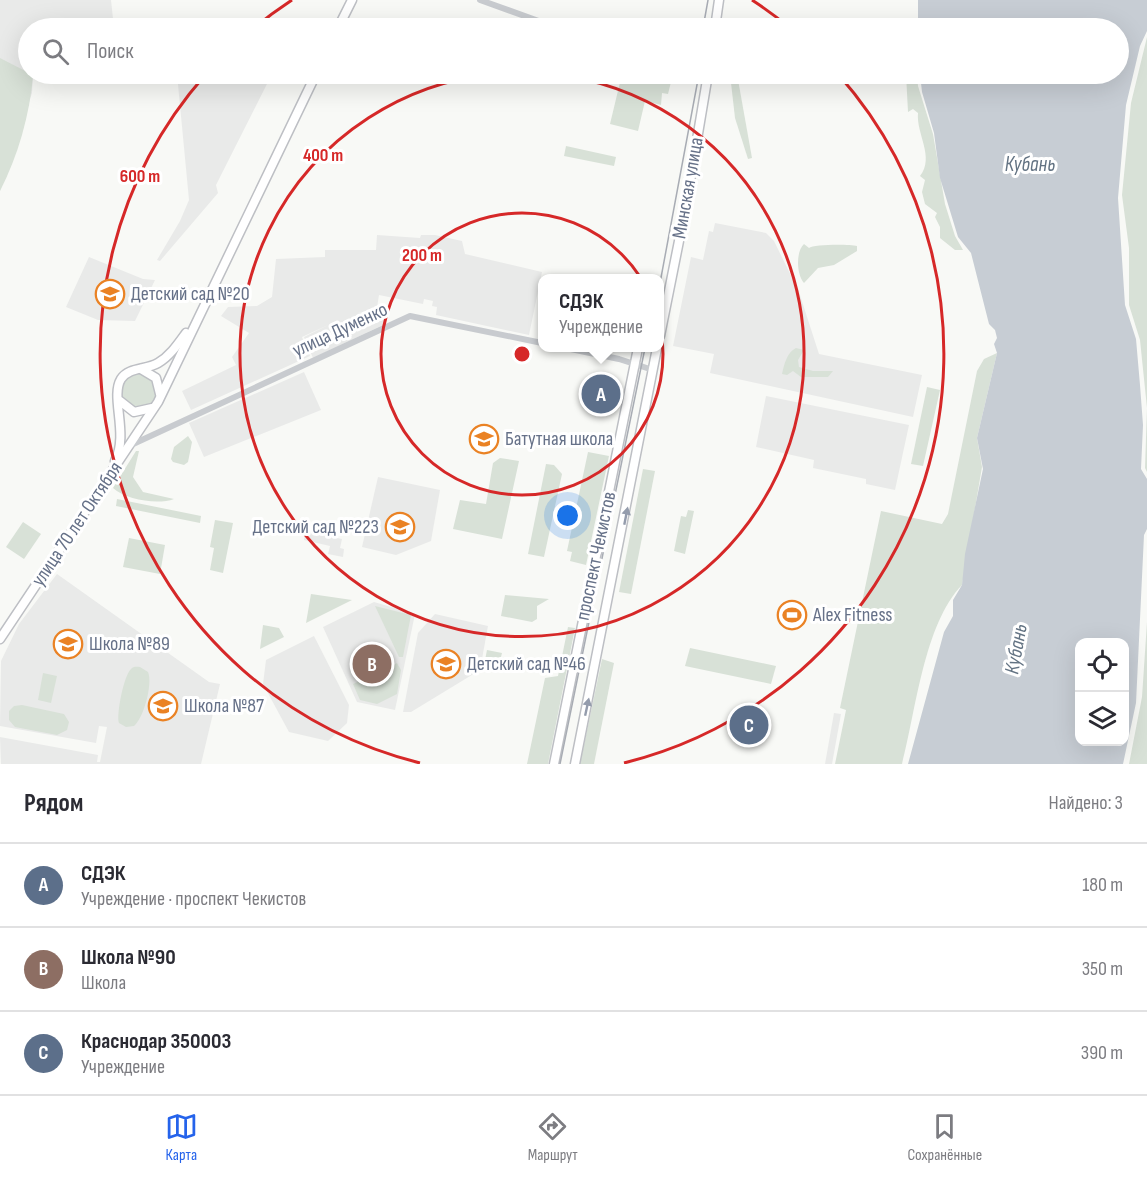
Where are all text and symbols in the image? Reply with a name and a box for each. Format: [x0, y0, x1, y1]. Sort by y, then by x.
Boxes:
search box [18, 18, 1129, 84]
icon: search [39, 35, 72, 68]
text: Поиск [87, 38, 133, 65]
street label: Минская улица [667, 136, 709, 240]
text: 400 m [303, 145, 343, 166]
water label: Кубань [1005, 152, 1055, 177]
text: 600 m [120, 166, 160, 187]
text: 200 m [402, 245, 442, 266]
popup [538, 274, 664, 352]
school or university icon: Детский сад №20 [94, 278, 126, 310]
place label: Детский сад №20 [131, 282, 250, 306]
text: СДЭК [559, 288, 603, 315]
street label: улица Думенко [289, 298, 391, 362]
text: Учреждение [559, 315, 643, 339]
centre of rings [512, 344, 532, 364]
pin: A [582, 372, 620, 416]
school or university icon: Батутная школа [468, 423, 500, 455]
place label: Батутная школа [505, 427, 613, 451]
street label: улица 70 лет Октября [26, 457, 128, 591]
street label: проспект Чекистов [571, 489, 621, 623]
your location [553, 501, 582, 530]
one-way arrow [622, 506, 631, 525]
school or university icon: Детский сад №223 [384, 511, 416, 543]
place label: Детский сад №223 [252, 515, 379, 539]
sports icon: Alex Fitness [776, 599, 808, 631]
place label: Alex Fitness [812, 603, 893, 627]
water label: Кубань [999, 622, 1033, 676]
school or university icon: Школа №89 [52, 628, 84, 660]
place label: Школа №89 [89, 632, 170, 656]
map controls [1075, 638, 1129, 746]
button: locate [1075, 638, 1129, 692]
pin: B [352, 642, 392, 686]
school or university icon: Детский сад №46 [430, 648, 462, 680]
place label: Детский сад №46 [467, 652, 586, 676]
school or university icon: Школа №87 [147, 690, 179, 722]
button: layers [1075, 692, 1129, 746]
place label: Школа №87 [184, 694, 264, 718]
one-way arrow [583, 697, 592, 716]
pin: C [730, 702, 768, 748]
text: Рядом [24, 788, 83, 819]
text: Найдено: 3 [1049, 791, 1123, 815]
text: СДЭК [81, 860, 126, 887]
text: A [39, 873, 48, 897]
text: 180 m [1082, 873, 1123, 897]
text: Учреждение · проспект Чекистов [81, 887, 306, 911]
text: Школа №90 [81, 944, 176, 971]
text: B [39, 957, 48, 981]
text: 350 m [1082, 957, 1123, 981]
text: Школа [81, 971, 126, 995]
text: Краснодар 350003 [81, 1028, 231, 1055]
text: C [38, 1041, 49, 1065]
text: 390 m [1081, 1041, 1123, 1065]
text: Учреждение [81, 1055, 165, 1079]
tab: Карта [165, 1110, 198, 1165]
tab: Маршрут [528, 1110, 578, 1165]
tab: Сохранённые [907, 1110, 982, 1165]

